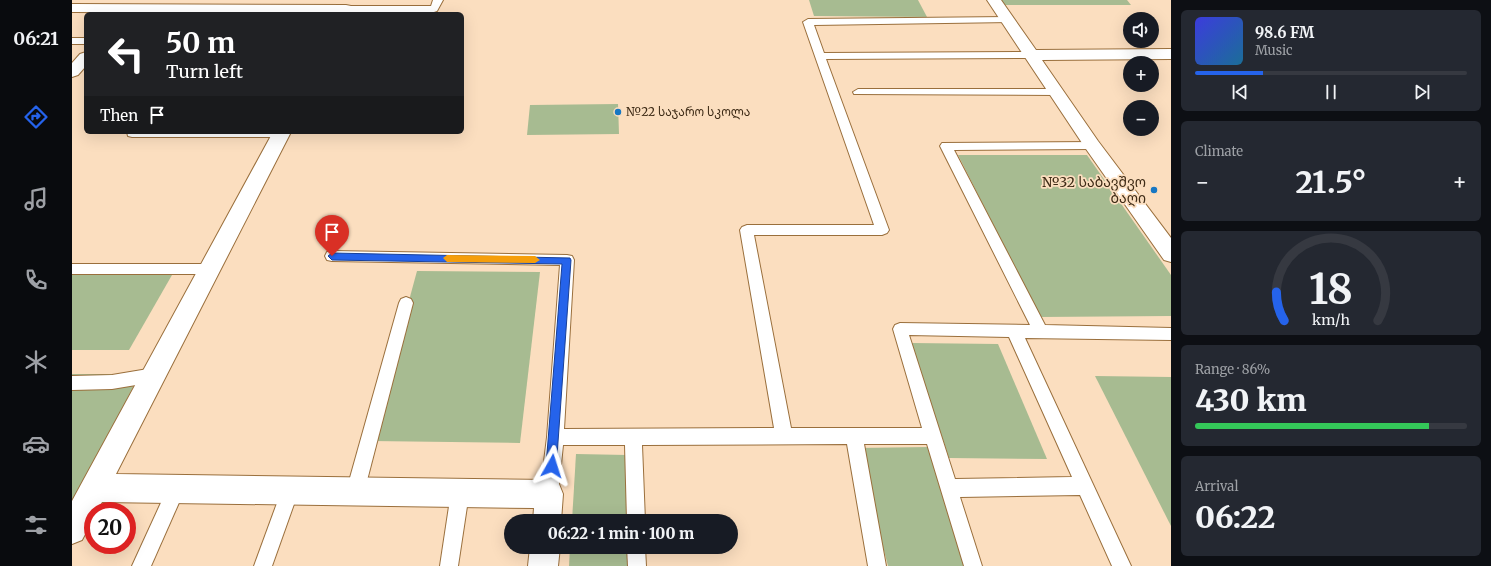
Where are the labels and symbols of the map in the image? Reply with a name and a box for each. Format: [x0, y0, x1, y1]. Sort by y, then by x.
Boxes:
place label: №22 საჯარო სკოლა [626, 104, 750, 120]
marker: №22 საჯარო სკოლა [613, 107, 623, 117]
place label: №32 საბავშვო ბაღი [1042, 173, 1146, 207]
marker: №32 საბავშვო ბაღი [1149, 185, 1159, 195]
pin [315, 215, 349, 256]
position arrow [531, 445, 573, 487]
speed limit sign: 20 [84, 502, 136, 554]

